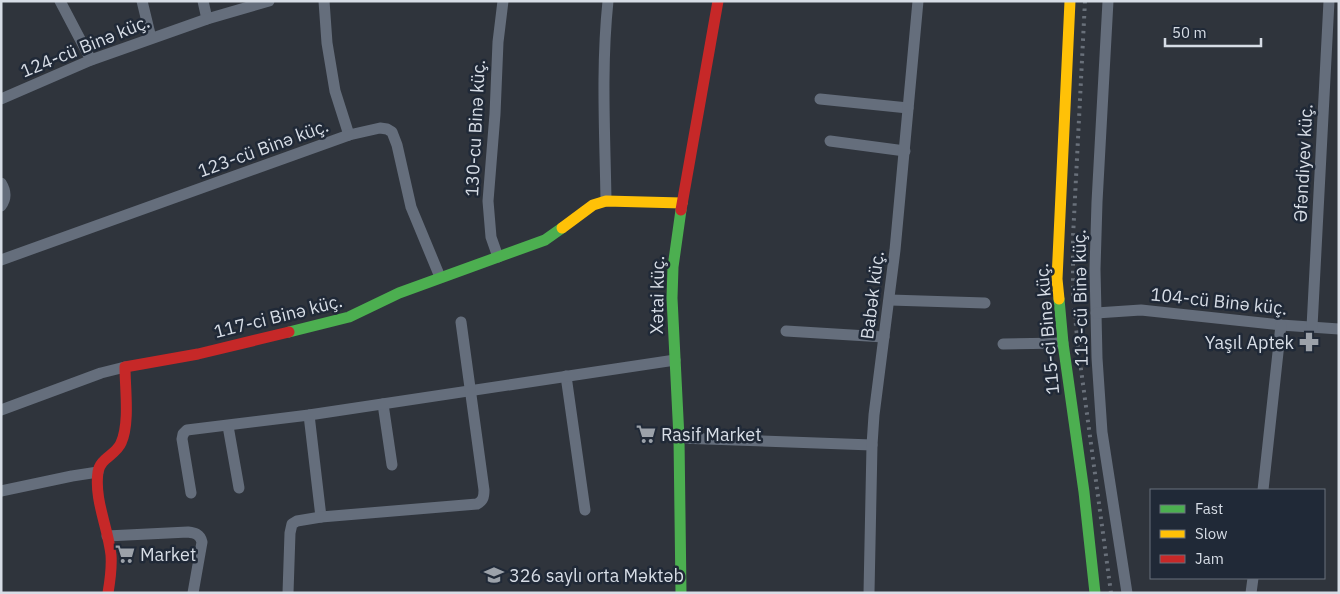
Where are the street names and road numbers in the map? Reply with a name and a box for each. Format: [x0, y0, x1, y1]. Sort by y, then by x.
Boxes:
street label: 124-cü Binə küç. [17, 10, 153, 82]
street label: 130-cu Binə küç. [460, 59, 490, 197]
street label: Əfəndiyev küç. [1288, 103, 1318, 223]
street label: 123-cü Binə küç. [195, 114, 331, 182]
street label: 113-cü Binə küç. [1067, 229, 1093, 367]
street label: Babək küç. [855, 249, 889, 341]
street label: Xətai küç. [645, 255, 669, 335]
street label: 115-ci Binə küç. [1030, 262, 1064, 396]
street label: 104-cü Binə küç. [1149, 282, 1289, 320]
street label: 117-ci Binə küç. [211, 289, 345, 343]

